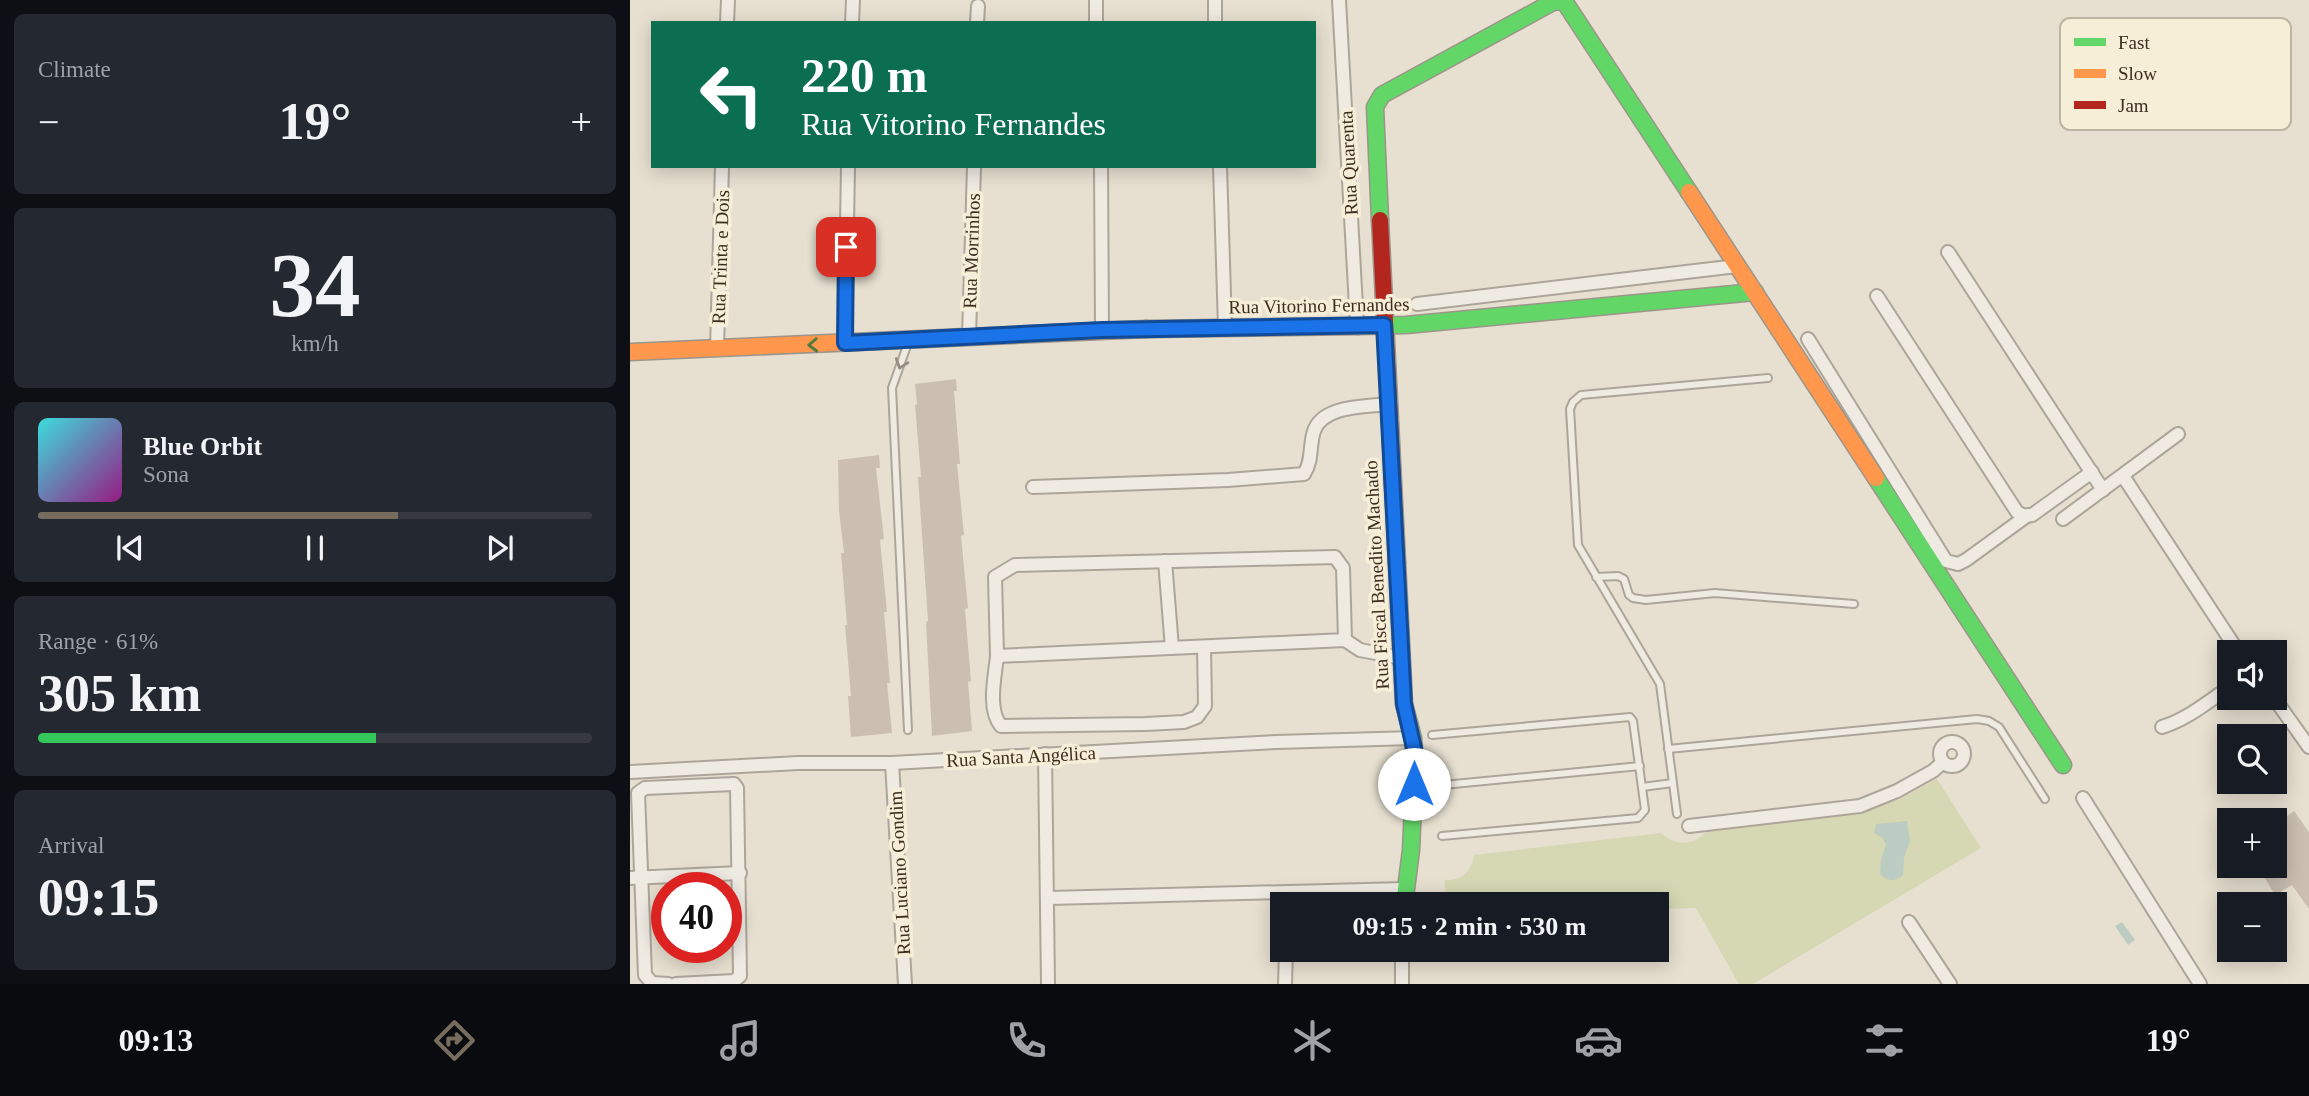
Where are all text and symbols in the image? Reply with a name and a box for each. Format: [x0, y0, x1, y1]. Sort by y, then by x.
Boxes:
legend [2060, 18, 2291, 130]
text: Fast [2118, 32, 2150, 53]
text: 220 m [801, 48, 928, 103]
icon: left [686, 49, 777, 140]
text: Climate [38, 57, 111, 82]
text: Slow [2118, 63, 2157, 84]
text: 19° [279, 93, 351, 150]
text: Jam [2118, 95, 2149, 116]
text: − [38, 101, 59, 143]
text: + [571, 101, 592, 143]
text: Rua Vitorino Fernandes [801, 106, 1106, 142]
street label: Rua Quarenta [1335, 109, 1362, 216]
street label: Rua Trinta e Dois [708, 189, 733, 325]
street label: Rua Morrinhos [959, 193, 984, 309]
pin [816, 217, 876, 277]
icon: arrive [827, 228, 865, 266]
text: 34 [270, 235, 361, 336]
street label: Rua Vitorino Fernandes [1228, 293, 1410, 318]
text: km/h [291, 331, 339, 356]
one-way arrow [808, 337, 819, 352]
one-way arrow [895, 357, 909, 369]
text: Blue Orbit [143, 432, 262, 461]
street label: Rua Fiscal Benedito Machado [1360, 460, 1393, 690]
text: Sona [143, 462, 189, 487]
icon: previous [111, 529, 149, 567]
icon: pause [296, 529, 334, 567]
icon: next [481, 529, 519, 567]
text: Range · 61% [38, 629, 158, 654]
map controls [2217, 640, 2287, 962]
button: sound [2217, 640, 2287, 710]
text: 305 km [38, 665, 201, 722]
button: search [2217, 724, 2287, 794]
street label: Rua Santa Angélica [946, 742, 1097, 771]
position arrow [1377, 747, 1451, 821]
street label: Rua Luciano Gondim [885, 790, 914, 956]
button: + [2217, 808, 2287, 878]
text: Arrival [38, 833, 104, 858]
text: 09:15 [38, 869, 159, 926]
speed limit sign: 40 [651, 872, 742, 963]
button: − [2217, 892, 2287, 962]
text: 09:15 · 2 min · 530 m [1353, 912, 1587, 941]
icon: directions [430, 1016, 479, 1065]
icon: music [716, 1016, 765, 1065]
icon: phone [1002, 1016, 1051, 1065]
icon: climate [1288, 1016, 1337, 1065]
icon: car [1574, 1016, 1623, 1065]
icon: filters [1860, 1016, 1909, 1065]
text: 09:13 [118, 1022, 193, 1058]
text: 19° [2146, 1022, 2190, 1058]

